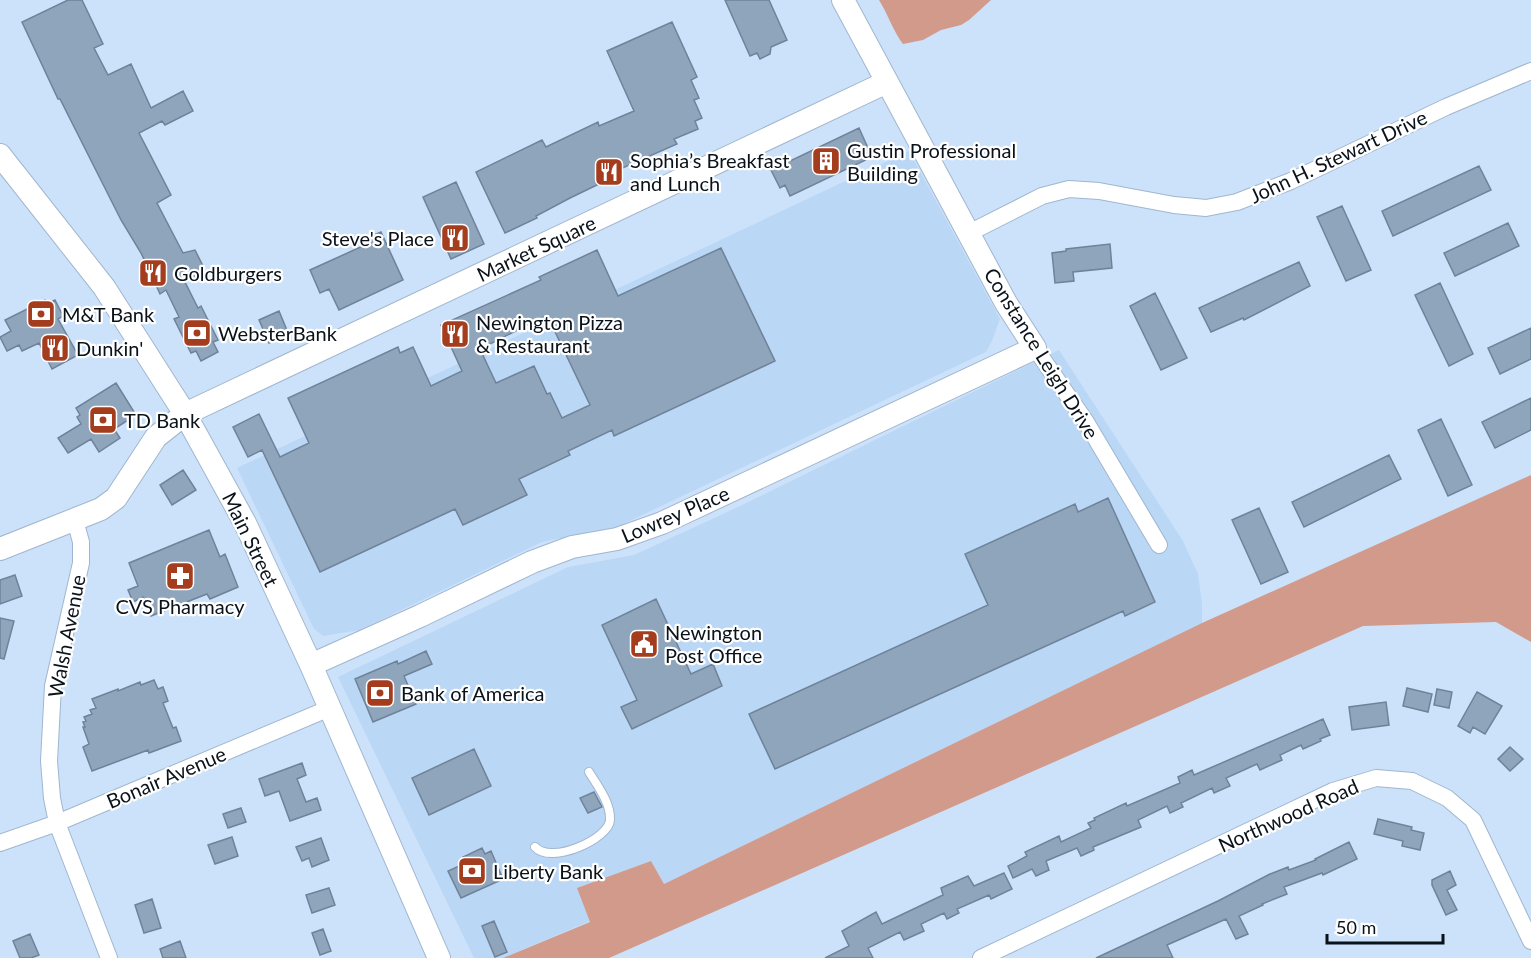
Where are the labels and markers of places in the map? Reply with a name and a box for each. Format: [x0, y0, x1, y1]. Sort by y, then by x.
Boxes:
place label: Gustin Professional Building [847, 138, 1016, 185]
building icon: Gustin Professional Building [810, 145, 842, 177]
place label: Sophia’s Breakfast and Lunch [630, 148, 790, 195]
restaurant icon: Sophia’s Breakfast and Lunch [593, 156, 625, 188]
restaurant icon: Steve's Place [439, 222, 471, 254]
place label: Steve's Place [322, 226, 434, 250]
restaurant icon: Goldburgers [137, 257, 169, 289]
place label: Goldburgers [174, 261, 282, 285]
bank icon: M&T Bank [25, 298, 57, 330]
place label: M&T Bank [62, 302, 155, 326]
place label: Newington Pizza & Restaurant [476, 310, 623, 357]
bank icon: WebsterBank [181, 317, 213, 349]
restaurant icon: Newington Pizza & Restaurant [439, 318, 471, 350]
place label: WebsterBank [218, 321, 338, 345]
restaurant icon: Dunkin' [39, 332, 71, 364]
place label: Dunkin' [76, 336, 143, 360]
bank icon: TD Bank [87, 404, 119, 436]
place label: TD Bank [124, 408, 201, 432]
pharmacy icon: CVS Pharmacy [164, 560, 196, 592]
place label: CVS Pharmacy [115, 594, 245, 618]
place label: Newington Post Office [665, 620, 762, 667]
public building icon: Newington Post Office [628, 628, 660, 660]
bank icon: Bank of America [364, 677, 396, 709]
place label: Bank of America [401, 681, 544, 705]
bank icon: Liberty Bank [456, 855, 488, 887]
place label: Liberty Bank [493, 859, 604, 883]

